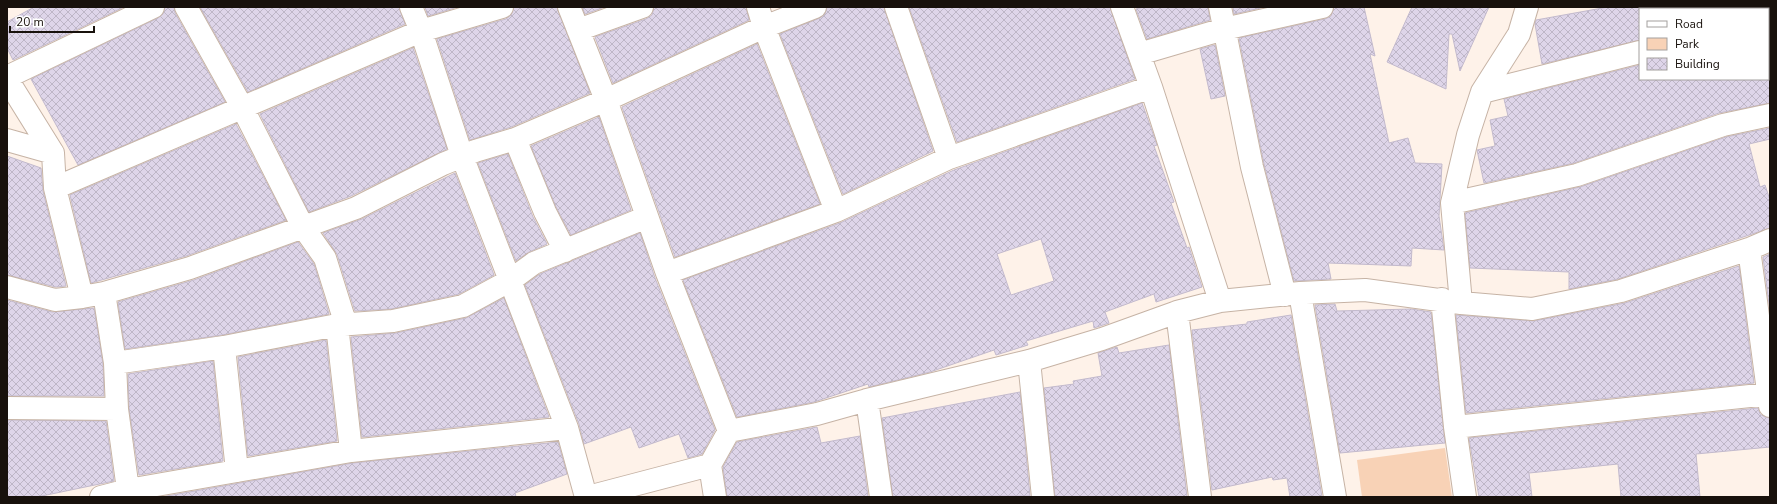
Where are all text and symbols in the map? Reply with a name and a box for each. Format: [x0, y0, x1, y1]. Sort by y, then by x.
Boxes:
scale bar [10, 8, 94, 34]
legend [1639, 8, 1769, 80]
text: 20 m [16, 14, 44, 30]
text: Road [1675, 16, 1703, 32]
text: Park [1675, 36, 1700, 52]
text: Building [1675, 56, 1720, 72]

